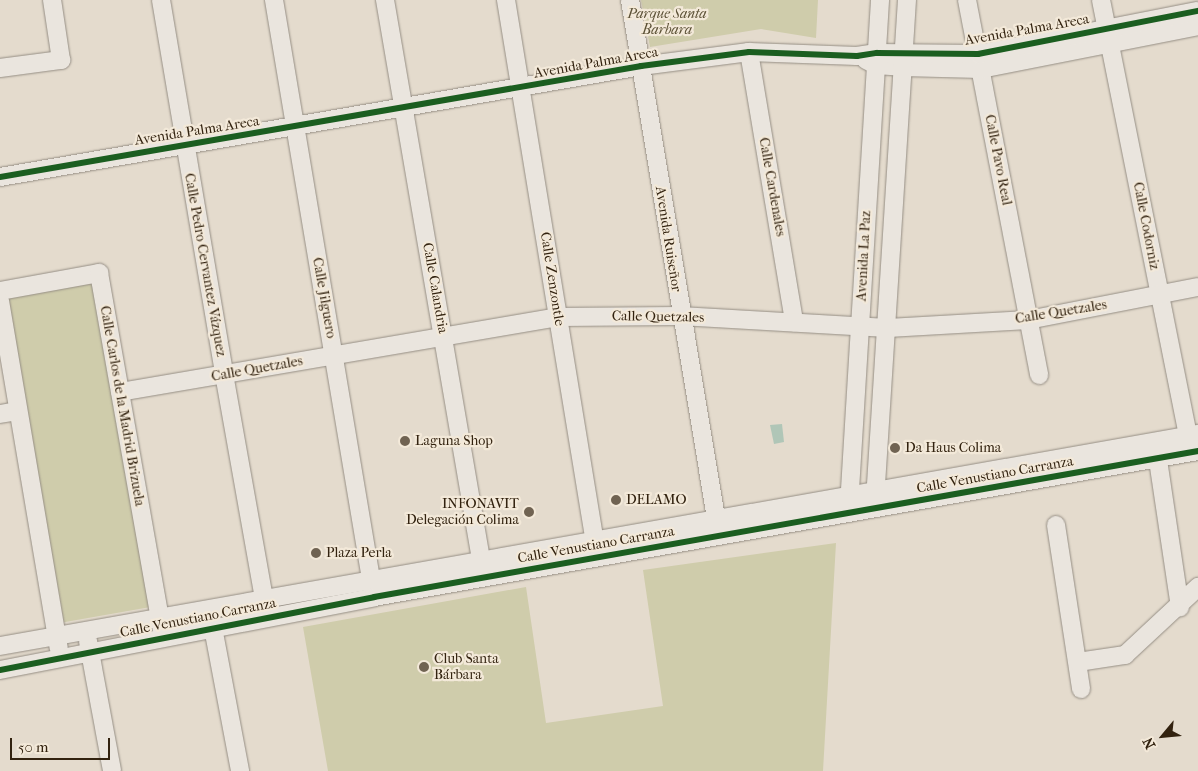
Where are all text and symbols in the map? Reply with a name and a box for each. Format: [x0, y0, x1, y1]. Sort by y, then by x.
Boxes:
park label: Parque Santa Barbara [627, 6, 707, 38]
street label: Avenida Palma Areca [964, 11, 1090, 49]
street label: Avenida Palma Areca [533, 44, 659, 82]
street label: Avenida Palma Areca [133, 113, 261, 149]
street label: Calle Pavo Real [981, 113, 1015, 207]
street label: Calle Cardenales [755, 136, 789, 238]
street label: Calle Pedro Cervantez Vázquez [181, 172, 229, 358]
street label: Calle Codorniz [1129, 181, 1163, 271]
street label: Avenida Ruiseñor [651, 185, 685, 293]
street label: Avenida La Paz [853, 210, 875, 302]
street label: Calle Zenzontle [536, 231, 568, 327]
street label: Calle Calandria [419, 241, 451, 335]
street label: Calle Jilguero [309, 256, 339, 340]
street label: Calle Quetzales [1014, 296, 1108, 328]
street label: Calle Carlos de la Madrid Brizuela [96, 305, 148, 507]
street label: Calle Quetzales [612, 308, 704, 326]
street label: Calle Quetzales [210, 353, 304, 385]
place label: Laguna Shop [415, 433, 493, 449]
marker: Laguna Shop [399, 435, 411, 447]
place label: Da Haus Colima [905, 440, 1001, 456]
marker: Da Haus Colima [889, 442, 901, 454]
street label: Calle Venustiano Carranza [915, 453, 1075, 497]
place label: DELAMO [626, 492, 687, 508]
marker: DELAMO [610, 494, 622, 506]
place label: INFONAVIT Delegación Colima [406, 496, 519, 528]
marker: INFONAVIT Delegación Colima [523, 506, 535, 518]
street label: Calle Venustiano Carranza [516, 523, 676, 567]
place label: Plaza Perla [326, 545, 392, 561]
marker: Plaza Perla [310, 547, 322, 559]
street label: Calle Venustiano Carranza [119, 595, 277, 641]
place label: Club Santa Bárbara [434, 651, 499, 684]
marker: Club Santa Bárbara [418, 661, 430, 673]
north arrow [1138, 711, 1188, 761]
scale bar [12, 728, 112, 760]
text: N [1139, 735, 1159, 752]
text: 50 m [18, 738, 48, 756]

